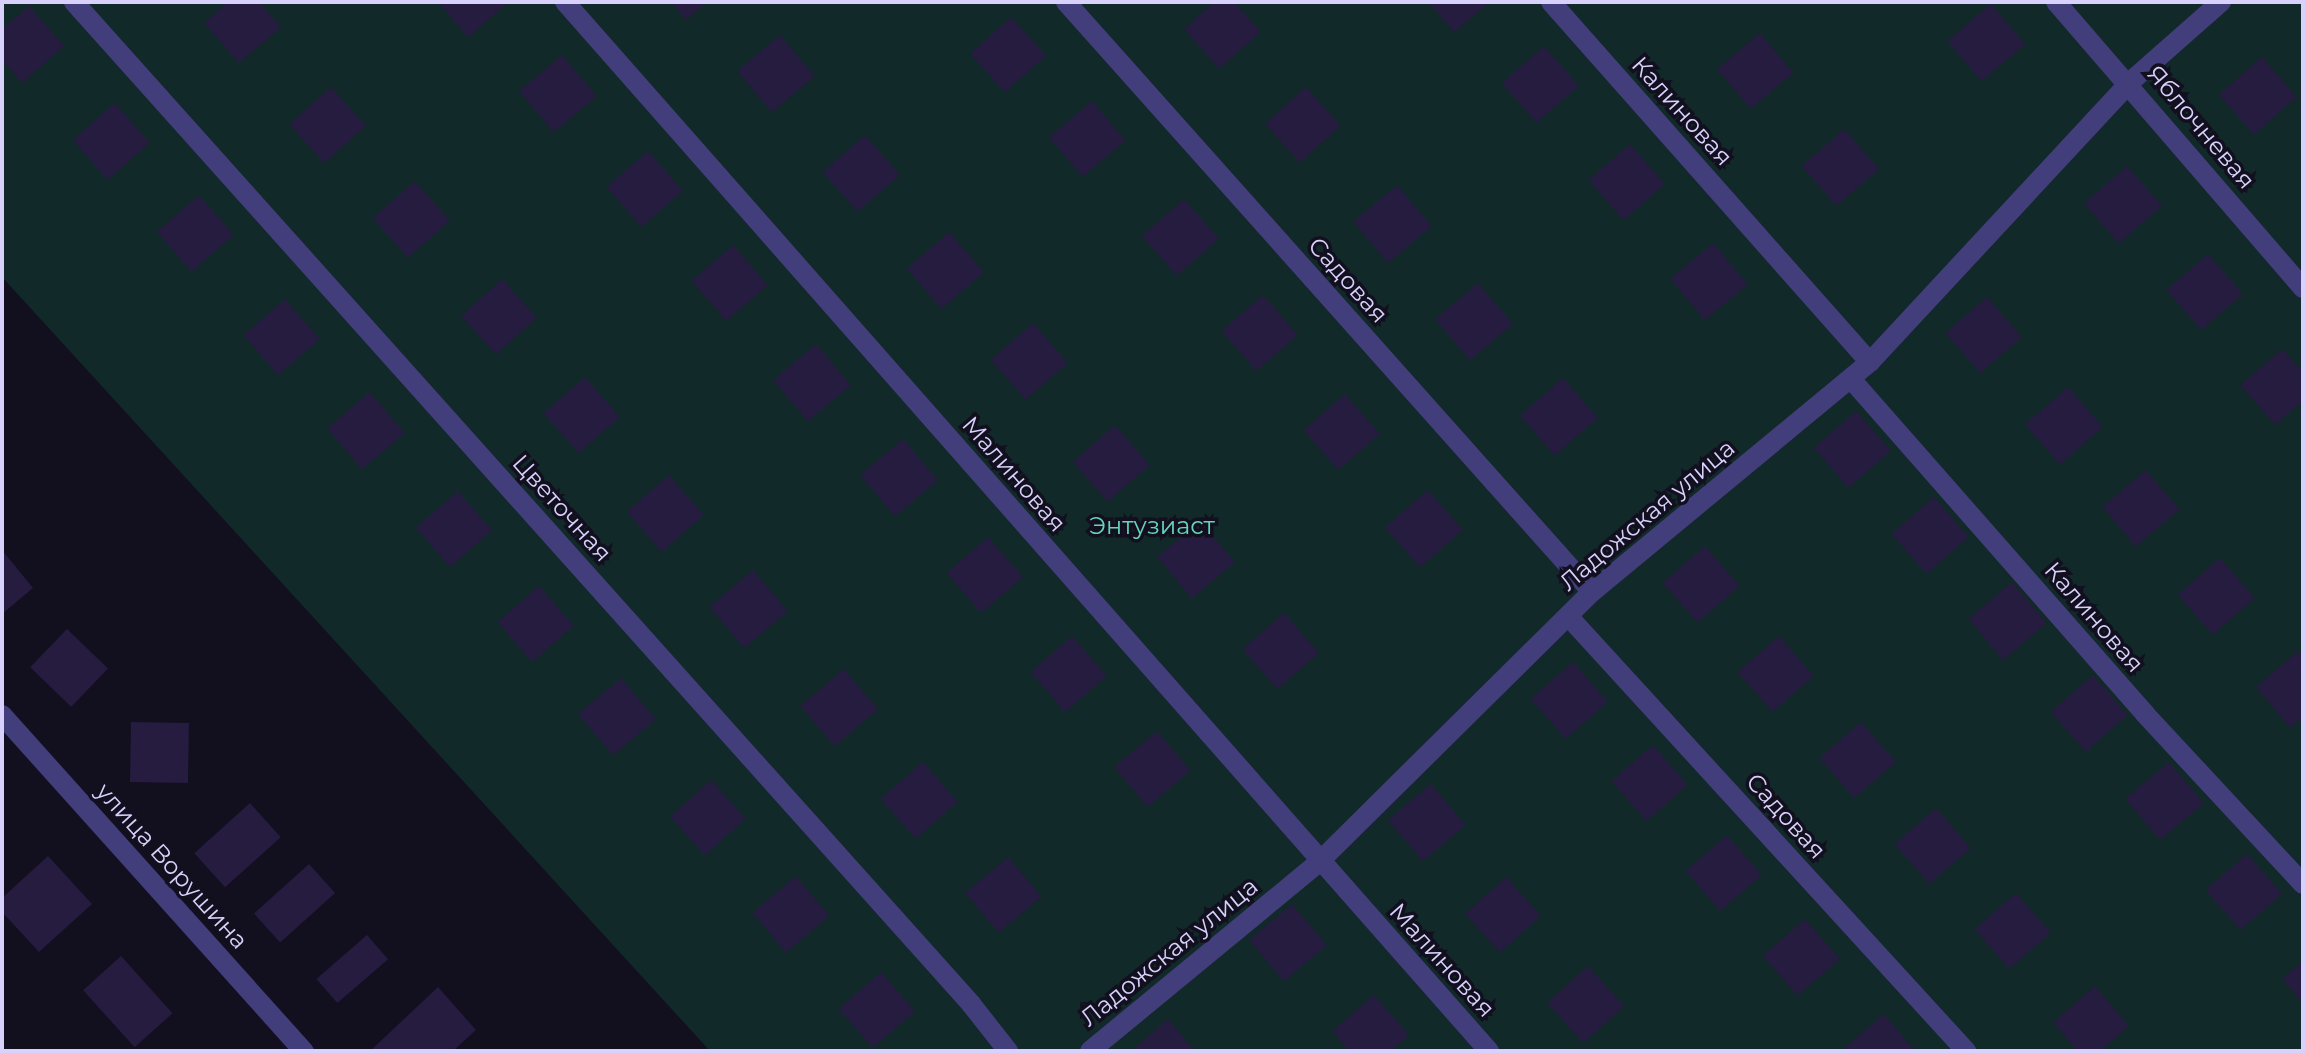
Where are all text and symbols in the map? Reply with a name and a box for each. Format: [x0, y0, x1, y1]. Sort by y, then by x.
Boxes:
street label: Калиновая [1626, 51, 1738, 171]
street label: Яблочневая [2141, 59, 2261, 195]
street label: Садовая [1302, 231, 1394, 329]
street label: Малиновая [956, 410, 1072, 538]
street label: Ладожская улица [1554, 433, 1740, 597]
street label: Цветочная [507, 449, 617, 567]
park label: Энтузиаст [1089, 512, 1215, 540]
street label: Калиновая [2038, 556, 2150, 678]
street label: Садовая [1740, 767, 1832, 865]
street label: улица Ворушина [90, 777, 254, 955]
street label: Ладожская улица [1075, 872, 1263, 1032]
street label: Малиновая [1383, 897, 1501, 1023]

